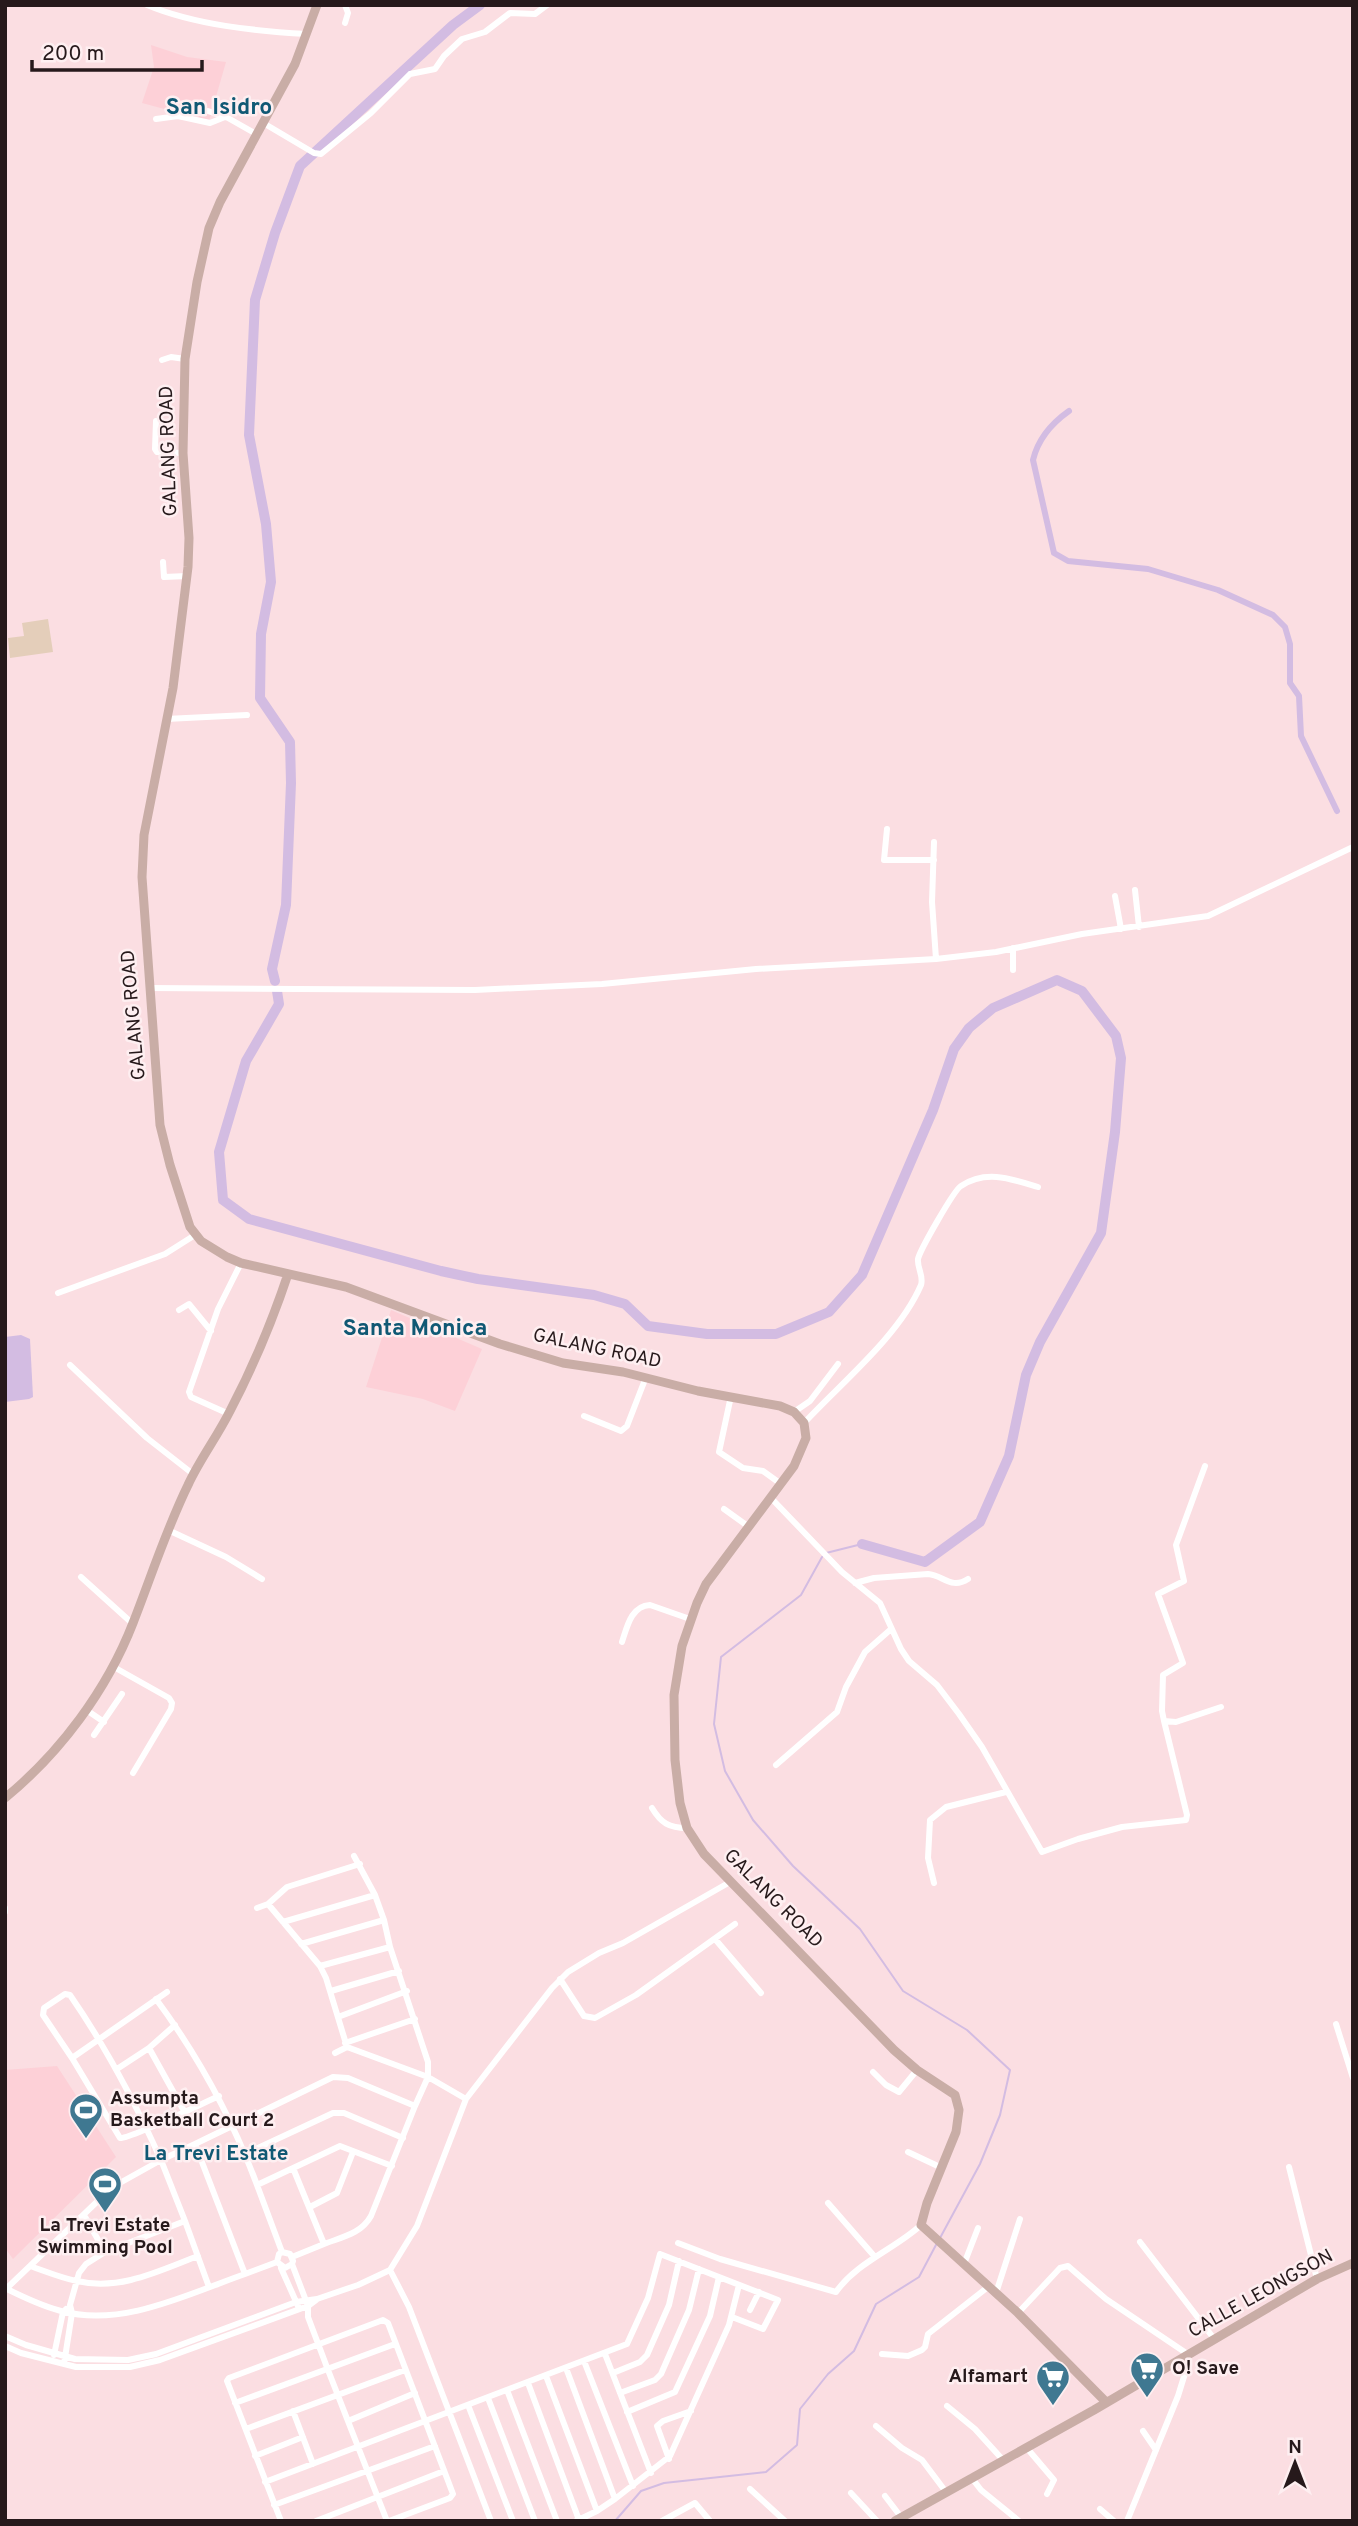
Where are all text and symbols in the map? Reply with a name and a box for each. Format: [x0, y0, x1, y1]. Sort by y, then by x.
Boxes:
scale bar [32, 28, 201, 72]
text: 200 m [42, 41, 104, 68]
district label: San Isidro [166, 94, 272, 123]
street label: GALANG ROAD [155, 385, 183, 517]
street label: GALANG ROAD [116, 949, 152, 1081]
district label: Santa Monica [343, 1315, 487, 1344]
street label: GALANG ROAD [531, 1324, 663, 1374]
street label: GALANG ROAD [718, 1844, 828, 1954]
place label: Assumpta Basketball Court 2 [110, 2087, 274, 2133]
sports icon: Assumpta Basketball Court 2 [67, 2091, 105, 2140]
district label: La Trevi Estate [144, 2141, 288, 2168]
sports icon: La Trevi Estate Swimming Pool [86, 2165, 124, 2214]
place label: La Trevi Estate Swimming Pool [37, 2214, 173, 2260]
street label: CALLE LEONGSON [1184, 2244, 1338, 2344]
supermarket icon: O! Save [1128, 2350, 1166, 2399]
place label: O! Save [1172, 2357, 1239, 2381]
supermarket icon: Alfamart [1034, 2358, 1072, 2407]
place label: Alfamart [949, 2365, 1028, 2389]
north arrow [1260, 2428, 1330, 2498]
text: N [1288, 2436, 1302, 2460]

